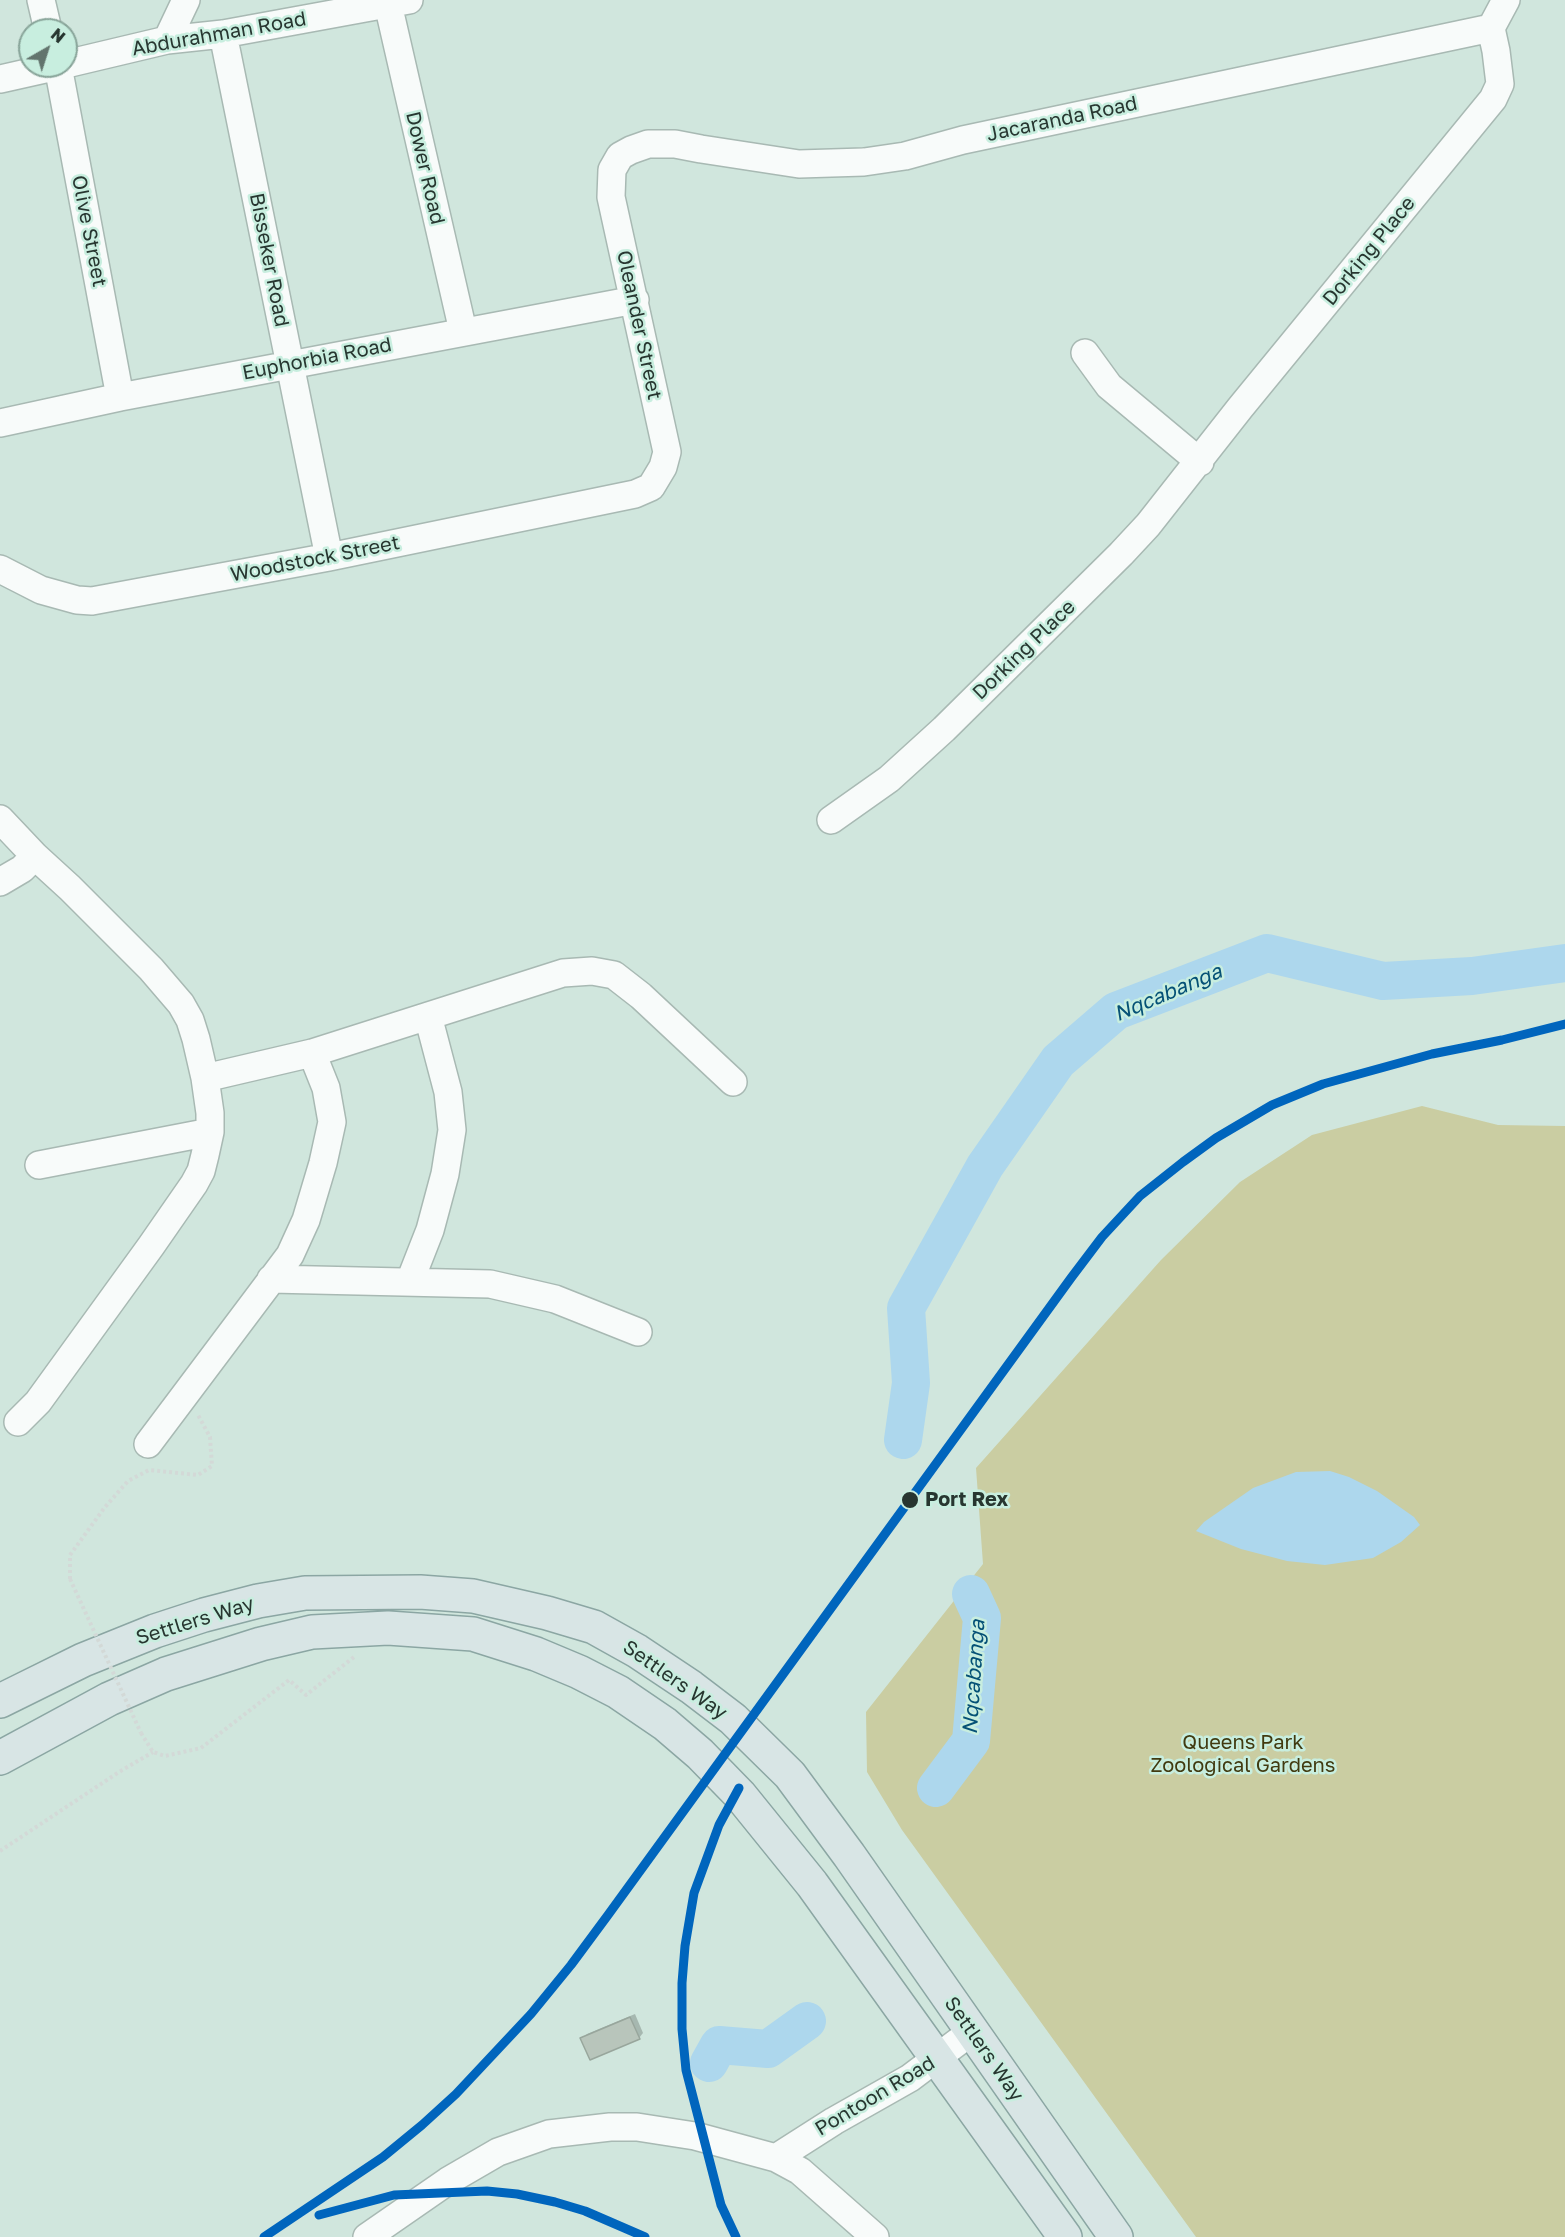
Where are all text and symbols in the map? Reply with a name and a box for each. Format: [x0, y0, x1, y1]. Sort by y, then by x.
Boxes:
street label: Abdurahman Road [130, 7, 308, 61]
north arrow [18, 18, 78, 78]
text: N [47, 24, 69, 47]
street label: Jacaranda Road [984, 91, 1140, 147]
street label: Dower Road [400, 109, 450, 227]
street label: Olive Street [66, 173, 112, 289]
street label: Bisseker Road [244, 191, 294, 329]
street label: Dorking Place [1318, 192, 1420, 310]
street label: Oleander Street [611, 248, 667, 402]
street label: Euphorbia Road [240, 333, 394, 385]
street label: Woodstock Street [228, 531, 402, 587]
street label: Dorking Place [968, 595, 1080, 705]
water label: Nqcabanga [1110, 959, 1226, 1027]
place label: Port Rex [925, 1488, 1008, 1512]
marker: Port Rex [900, 1490, 920, 1510]
street label: Settlers Way [133, 1592, 257, 1650]
water label: Nqcabanga [957, 1619, 991, 1735]
street label: Settlers Way [618, 1635, 732, 1725]
park label: Queens Park Zoological Gardens [1151, 1731, 1335, 1778]
street label: Settlers Way [939, 1992, 1029, 2106]
street label: Pontoon Road [811, 2051, 939, 2141]

